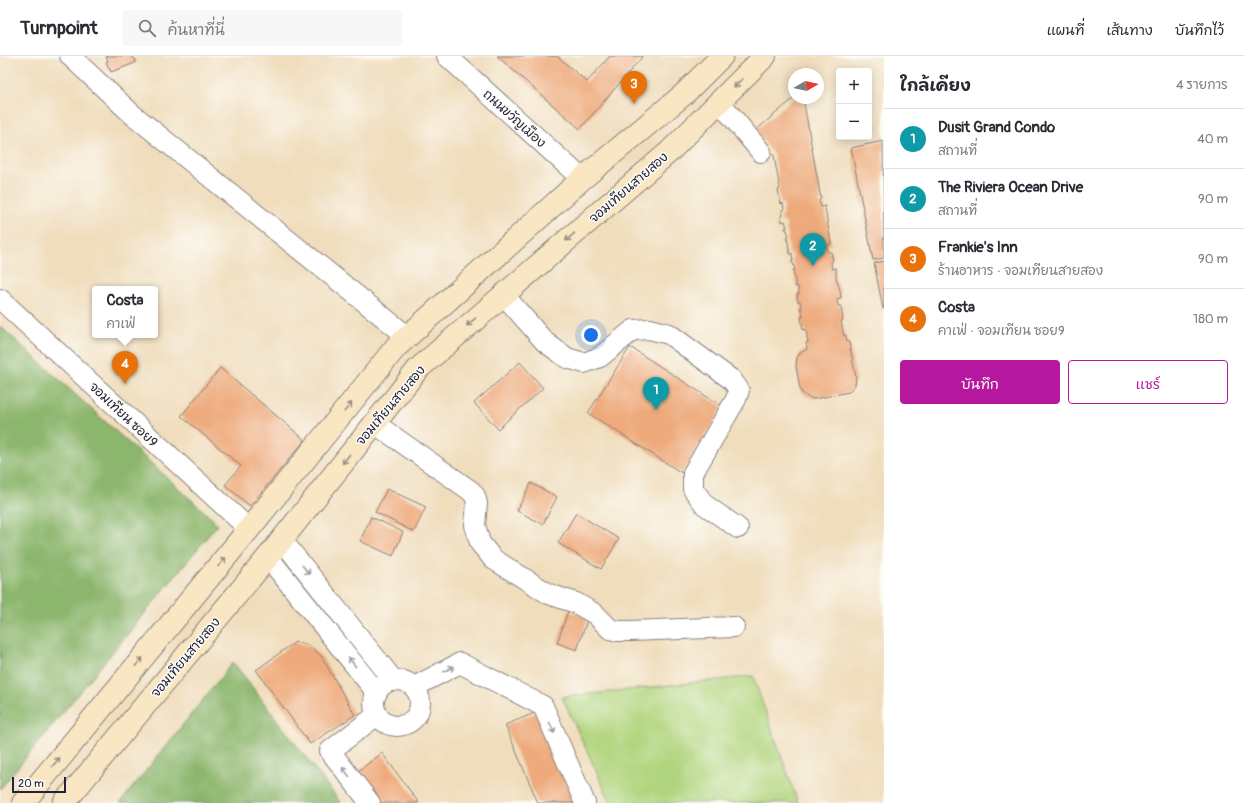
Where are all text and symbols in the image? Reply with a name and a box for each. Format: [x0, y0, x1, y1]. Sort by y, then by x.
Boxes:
search box [122, 10, 402, 46]
text: Turnpoint [20, 16, 98, 40]
icon: search [136, 17, 158, 39]
text: ค้นหาที่นี่ [168, 21, 225, 40]
text: แผนที่ [1047, 22, 1084, 39]
text: เส้นทาง [1106, 22, 1153, 39]
text: บันทึกไว้ [1175, 22, 1224, 39]
north arrow [788, 68, 824, 104]
map controls [836, 68, 872, 140]
button: + [836, 68, 872, 104]
pin: 3 [621, 71, 647, 104]
text: ใกล้เคียง [900, 75, 971, 96]
text: 4 รายการ [1176, 77, 1228, 93]
one-way arrow [733, 78, 743, 88]
street label: ถนนขวัญเมือง [480, 86, 550, 151]
button: − [836, 104, 872, 140]
text: Dusit Grand Condo [938, 118, 1055, 137]
text: 1 [910, 131, 916, 147]
text: 40 m [1197, 131, 1228, 147]
text: สถานที่ [938, 143, 977, 159]
street label: จอมเทียนสายสอง [585, 148, 671, 226]
text: The Riviera Ocean Drive [938, 178, 1083, 197]
text: 2 [909, 191, 917, 207]
text: 90 m [1198, 191, 1228, 207]
text: สถานที่ [938, 203, 977, 219]
one-way arrow [564, 233, 575, 242]
pin: 2 [800, 233, 826, 266]
text: Frankie's Inn [938, 238, 1018, 257]
text: 3 [909, 251, 917, 267]
text: 90 m [1198, 251, 1228, 267]
text: ร้านอาหาร · จอมเทียนสายสอง [938, 263, 1103, 279]
popup [92, 286, 158, 338]
text: Costa [106, 291, 144, 310]
text: Costa [938, 298, 975, 317]
text: 4 [909, 311, 917, 327]
text: 180 m [1193, 311, 1228, 327]
text: คาเฟ่ [106, 316, 136, 332]
one-way arrow [466, 318, 477, 327]
text: คาเฟ่ · จอมเทียน ซอย9 [938, 323, 1065, 339]
your location [581, 325, 601, 345]
pin: 4 [112, 351, 138, 384]
button: บันทึก [900, 360, 1060, 404]
button: แชร์ [1068, 360, 1228, 404]
street label: จอมเทียนสายสอง [352, 362, 429, 449]
pin: 1 [643, 377, 669, 410]
street label: จอมเทียน ซอย9 [86, 378, 162, 451]
one-way arrow [344, 401, 352, 412]
one-way arrow [341, 453, 350, 464]
one-way arrow [217, 556, 226, 567]
one-way arrow [302, 565, 310, 576]
street label: จอมเทียนสายสอง [147, 614, 224, 701]
one-way arrow [135, 656, 143, 667]
one-way arrow [348, 657, 357, 668]
one-way arrow [442, 665, 454, 672]
one-way arrow [549, 722, 556, 734]
one-way arrow [52, 757, 61, 768]
one-way arrow [341, 767, 350, 778]
scale bar [12, 775, 66, 794]
text: 20 m [18, 777, 44, 790]

